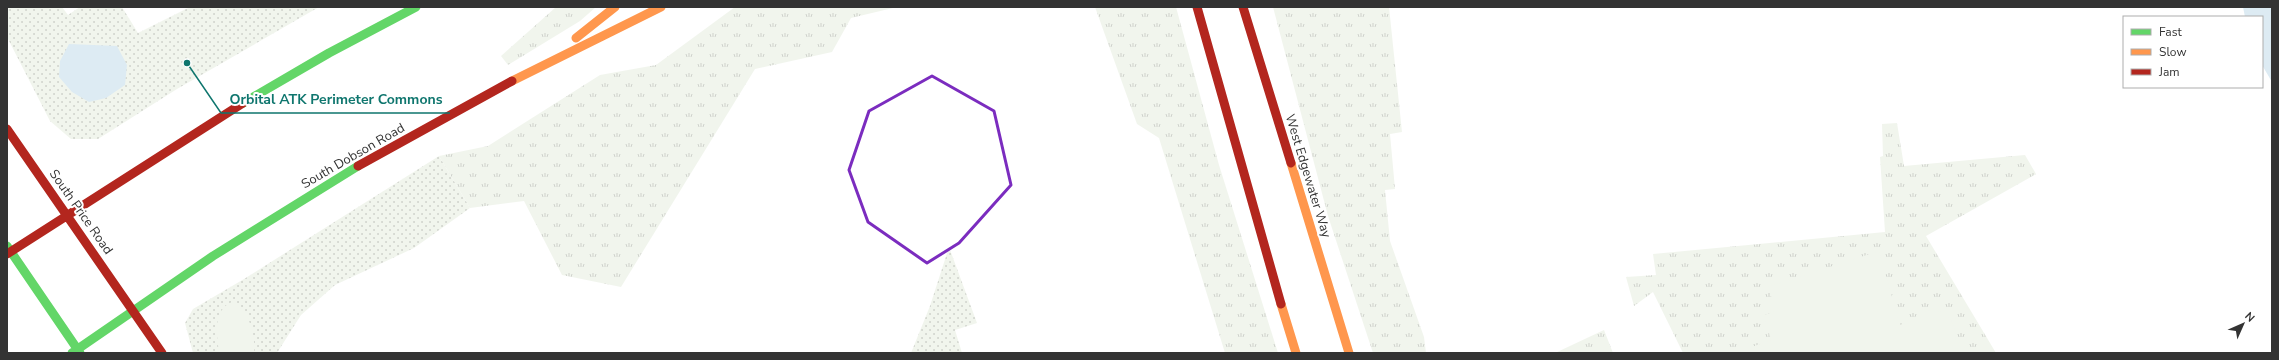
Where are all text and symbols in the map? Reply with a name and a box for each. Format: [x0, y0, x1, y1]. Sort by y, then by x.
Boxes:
legend [2123, 16, 2263, 88]
text: Fast [2159, 24, 2182, 40]
text: Slow [2159, 44, 2187, 60]
text: Jam [2158, 64, 2180, 80]
callout: Orbital ATK Perimeter Commons [221, 87, 450, 113]
text: Orbital ATK Perimeter Commons [230, 90, 443, 109]
street label: West Edgewater Way [1281, 112, 1335, 240]
street label: South Dobson Road [298, 119, 408, 193]
street label: South Price Road [45, 166, 117, 258]
north arrow [2223, 304, 2263, 344]
text: N [2242, 309, 2258, 325]

